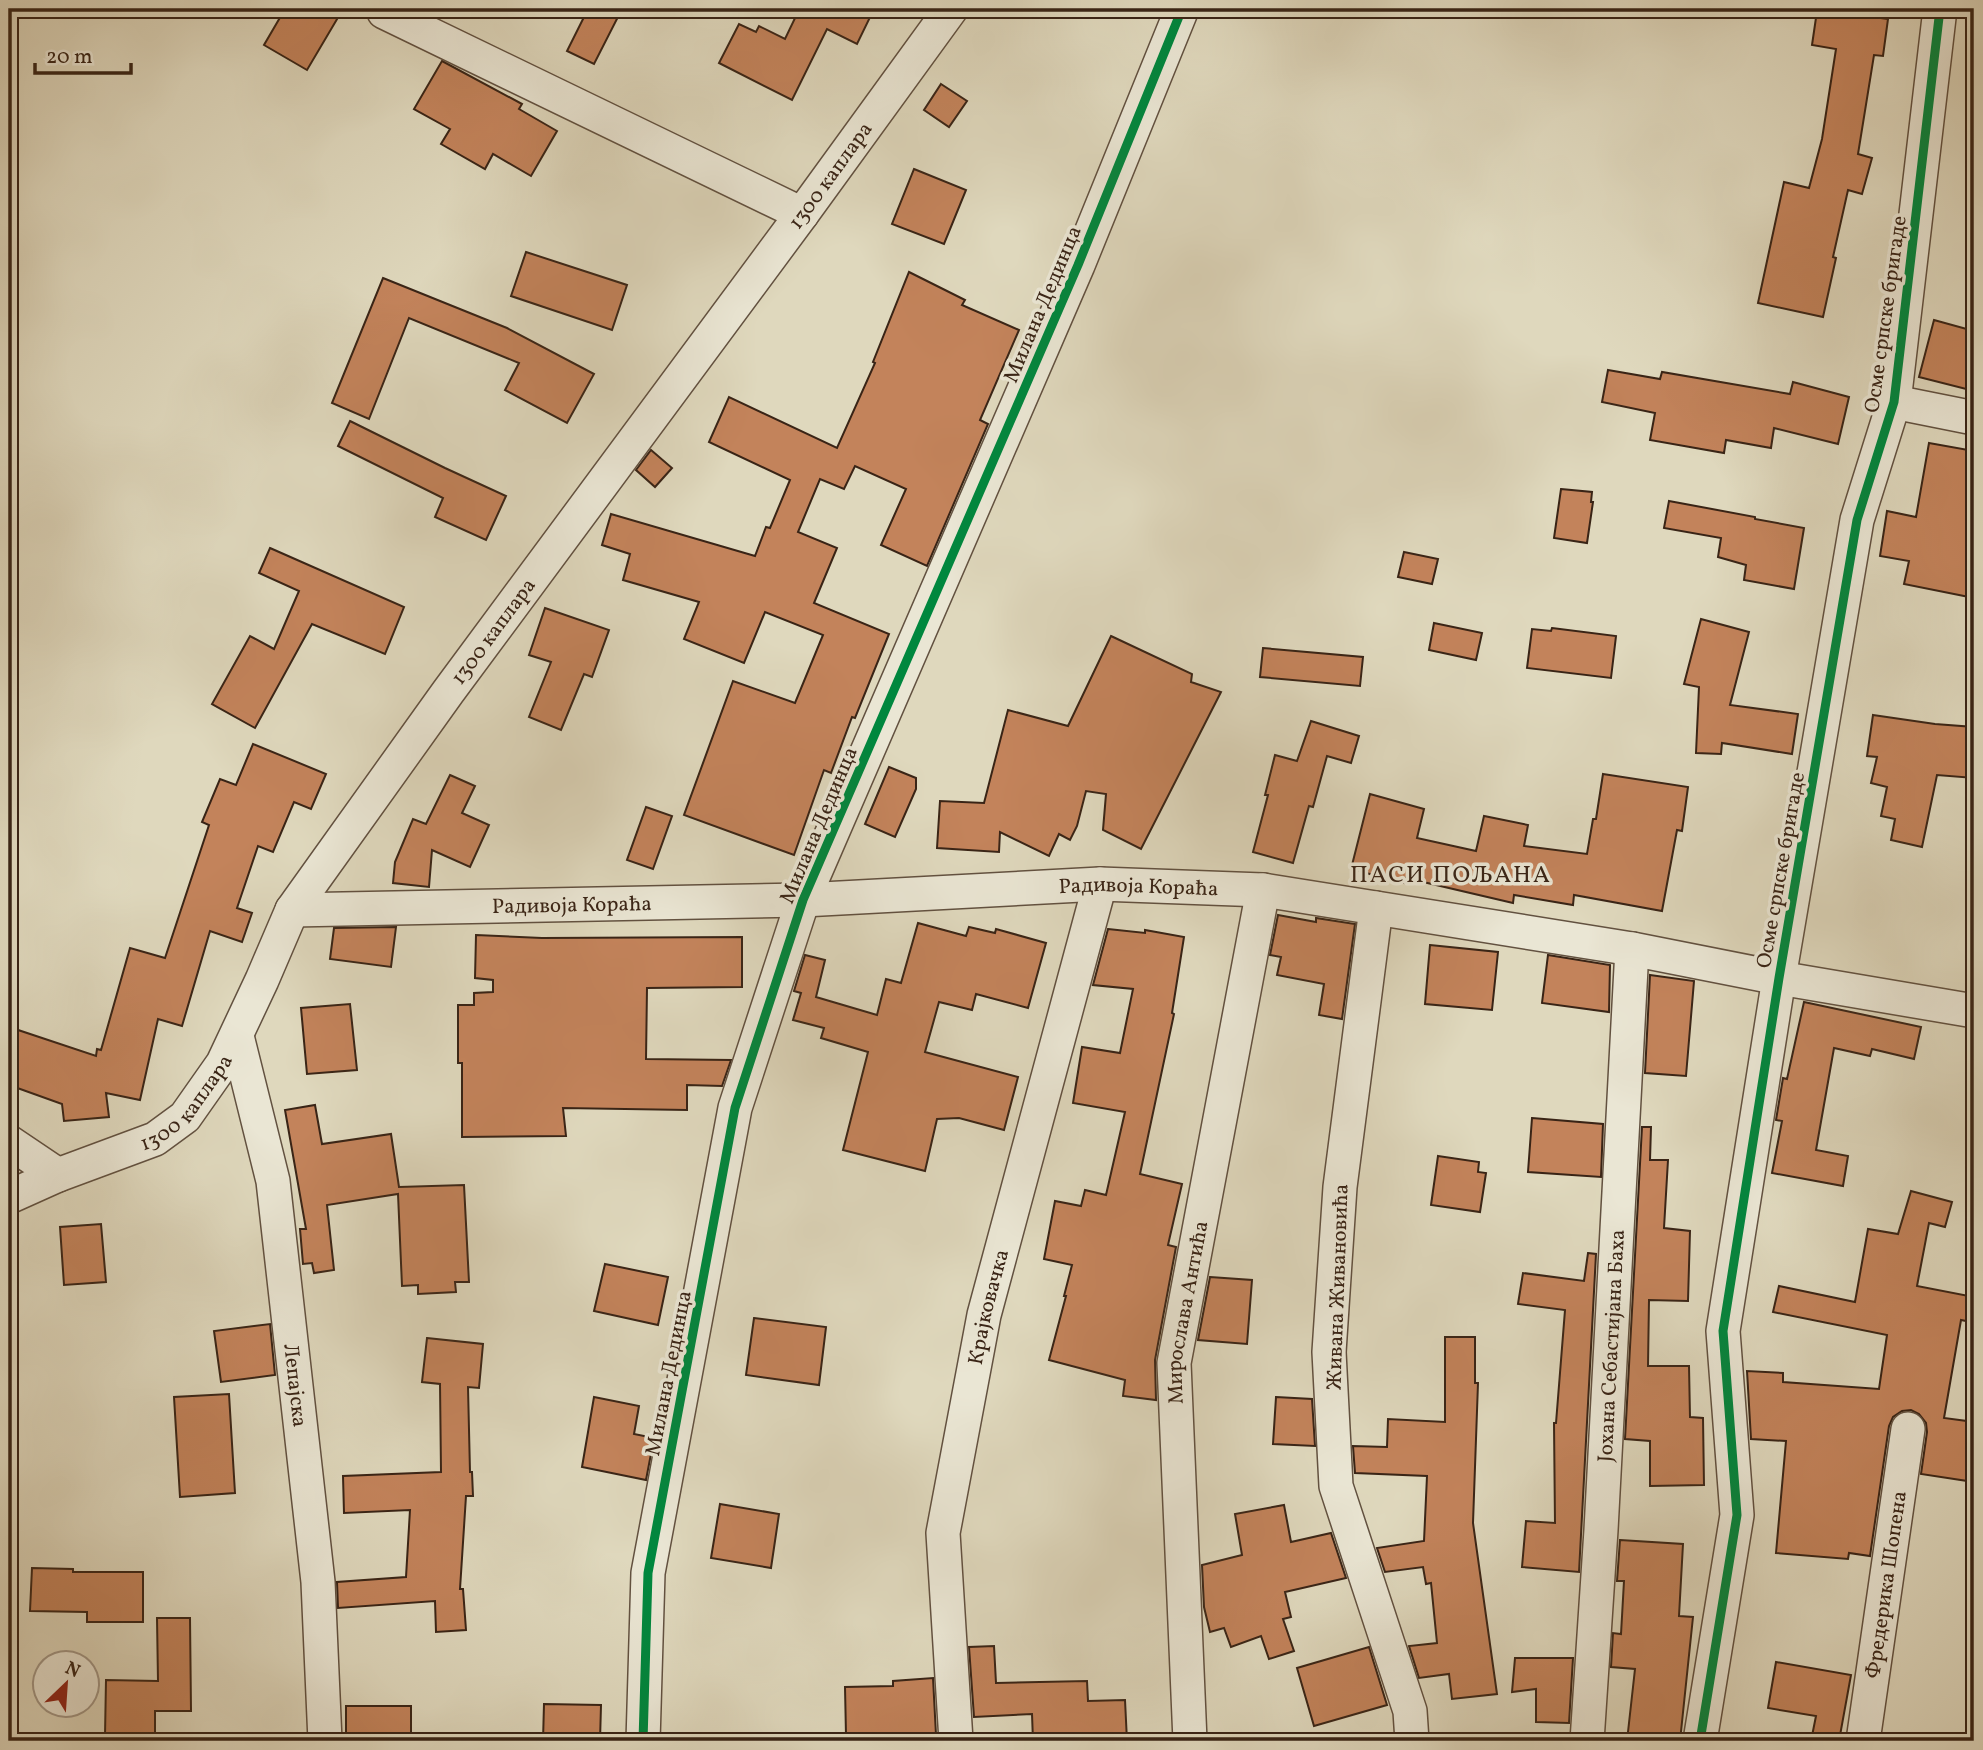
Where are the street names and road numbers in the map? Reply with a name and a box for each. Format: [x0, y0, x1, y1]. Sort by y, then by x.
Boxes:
street label: 1300 каплара [783, 117, 880, 236]
street label: Осме српске бригаде [1858, 214, 1915, 415]
street label: Милана Дединца [997, 222, 1090, 388]
street label: 1300 каплара [445, 573, 543, 691]
street label: Милана Дединца [773, 743, 866, 909]
street label: Осме српске бригаде [1750, 770, 1813, 971]
street label: Радивоја Кораћа [1058, 871, 1219, 904]
street label: Радивоја Кораћа [492, 890, 652, 922]
street label: 1300 каплара [136, 1051, 241, 1159]
street label: Живана Живановића [1320, 1183, 1357, 1391]
street label: Мирослава Антића [1161, 1218, 1216, 1405]
street label: Јохана Себастијана Баха [1592, 1229, 1633, 1463]
street label: Крајковачка [962, 1246, 1017, 1367]
street label: Милана Дединца [639, 1288, 700, 1458]
street label: Лепајска [275, 1342, 314, 1429]
street label: Фредерика Шопена [1859, 1489, 1915, 1681]

